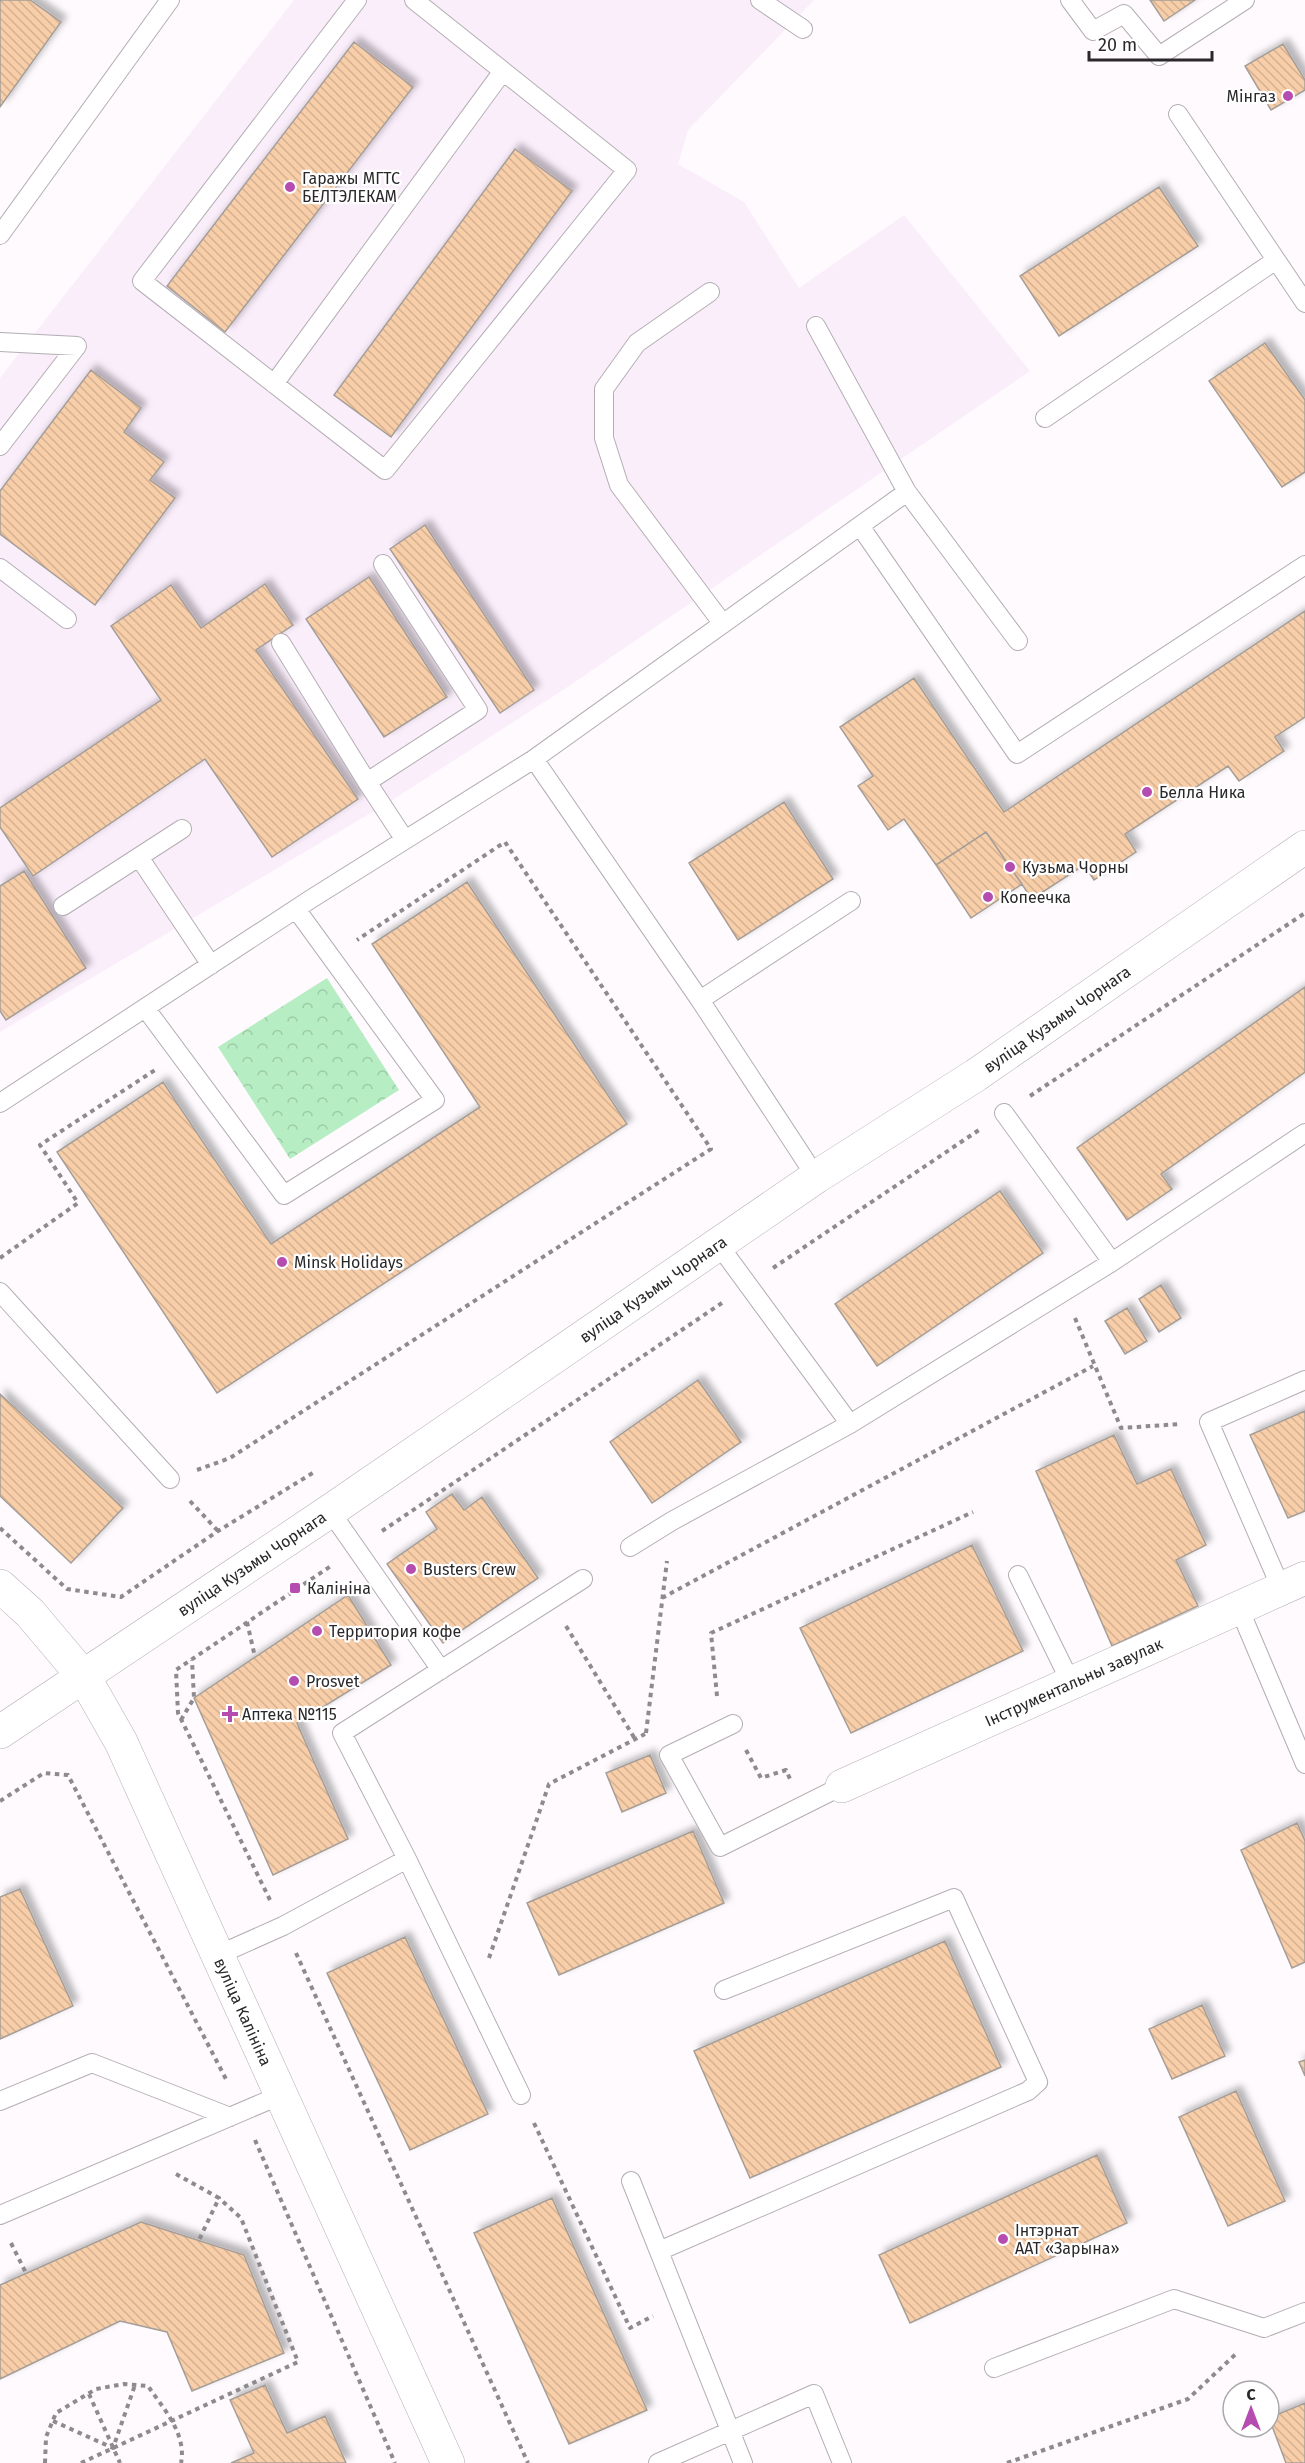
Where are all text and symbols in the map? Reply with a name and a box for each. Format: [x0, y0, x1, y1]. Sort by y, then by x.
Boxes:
scale bar [1089, 24, 1212, 62]
text: 20 m [1098, 34, 1137, 56]
place label: Мінгаз [1227, 87, 1276, 106]
marker: Мінгаз [1281, 89, 1295, 103]
place label: Гаражы МГТС БЕЛТЭЛЕКАМ [302, 169, 400, 206]
marker: Гаражы МГТС БЕЛТЭЛЕКАМ [283, 180, 297, 194]
place label: Белла Ника [1159, 783, 1245, 802]
marker: Белла Ника [1140, 785, 1154, 799]
place label: Кузьма Чорны [1022, 858, 1129, 877]
marker: Кузьма Чорны [1003, 860, 1017, 874]
place label: Копеечка [1000, 888, 1071, 907]
marker: Копеечка [981, 890, 995, 904]
street label: вуліца Кузьмы Чорнага [980, 962, 1134, 1077]
street label: вуліца Кузьмы Чорнага [576, 1232, 730, 1347]
place label: Minsk Holidays [294, 1253, 403, 1272]
marker: Minsk Holidays [275, 1255, 289, 1269]
street label: вуліца Кузьмы Чорнага [174, 1507, 330, 1620]
place label: Busters Crew [423, 1560, 517, 1579]
marker: Busters Crew [404, 1562, 418, 1576]
place label: Калініна [307, 1579, 371, 1598]
marker: Калініна [288, 1581, 302, 1595]
place label: Территория кофе [329, 1622, 461, 1641]
marker: Территория кофе [310, 1624, 324, 1638]
street label: Інструментальны завулак [982, 1634, 1166, 1731]
place label: Prosvet [306, 1672, 360, 1691]
marker: Prosvet [287, 1674, 301, 1688]
place label: Аптека №115 [242, 1705, 337, 1724]
marker: Аптека №115 [223, 1707, 237, 1721]
street label: вуліца Калініна [210, 1955, 276, 2069]
place label: Інтэрнат ААТ «Зарына» [1015, 2221, 1119, 2258]
marker: Інтэрнат ААТ «Зарына» [996, 2232, 1010, 2246]
north arrow [1221, 2379, 1281, 2439]
text: С [1246, 2385, 1256, 2404]

